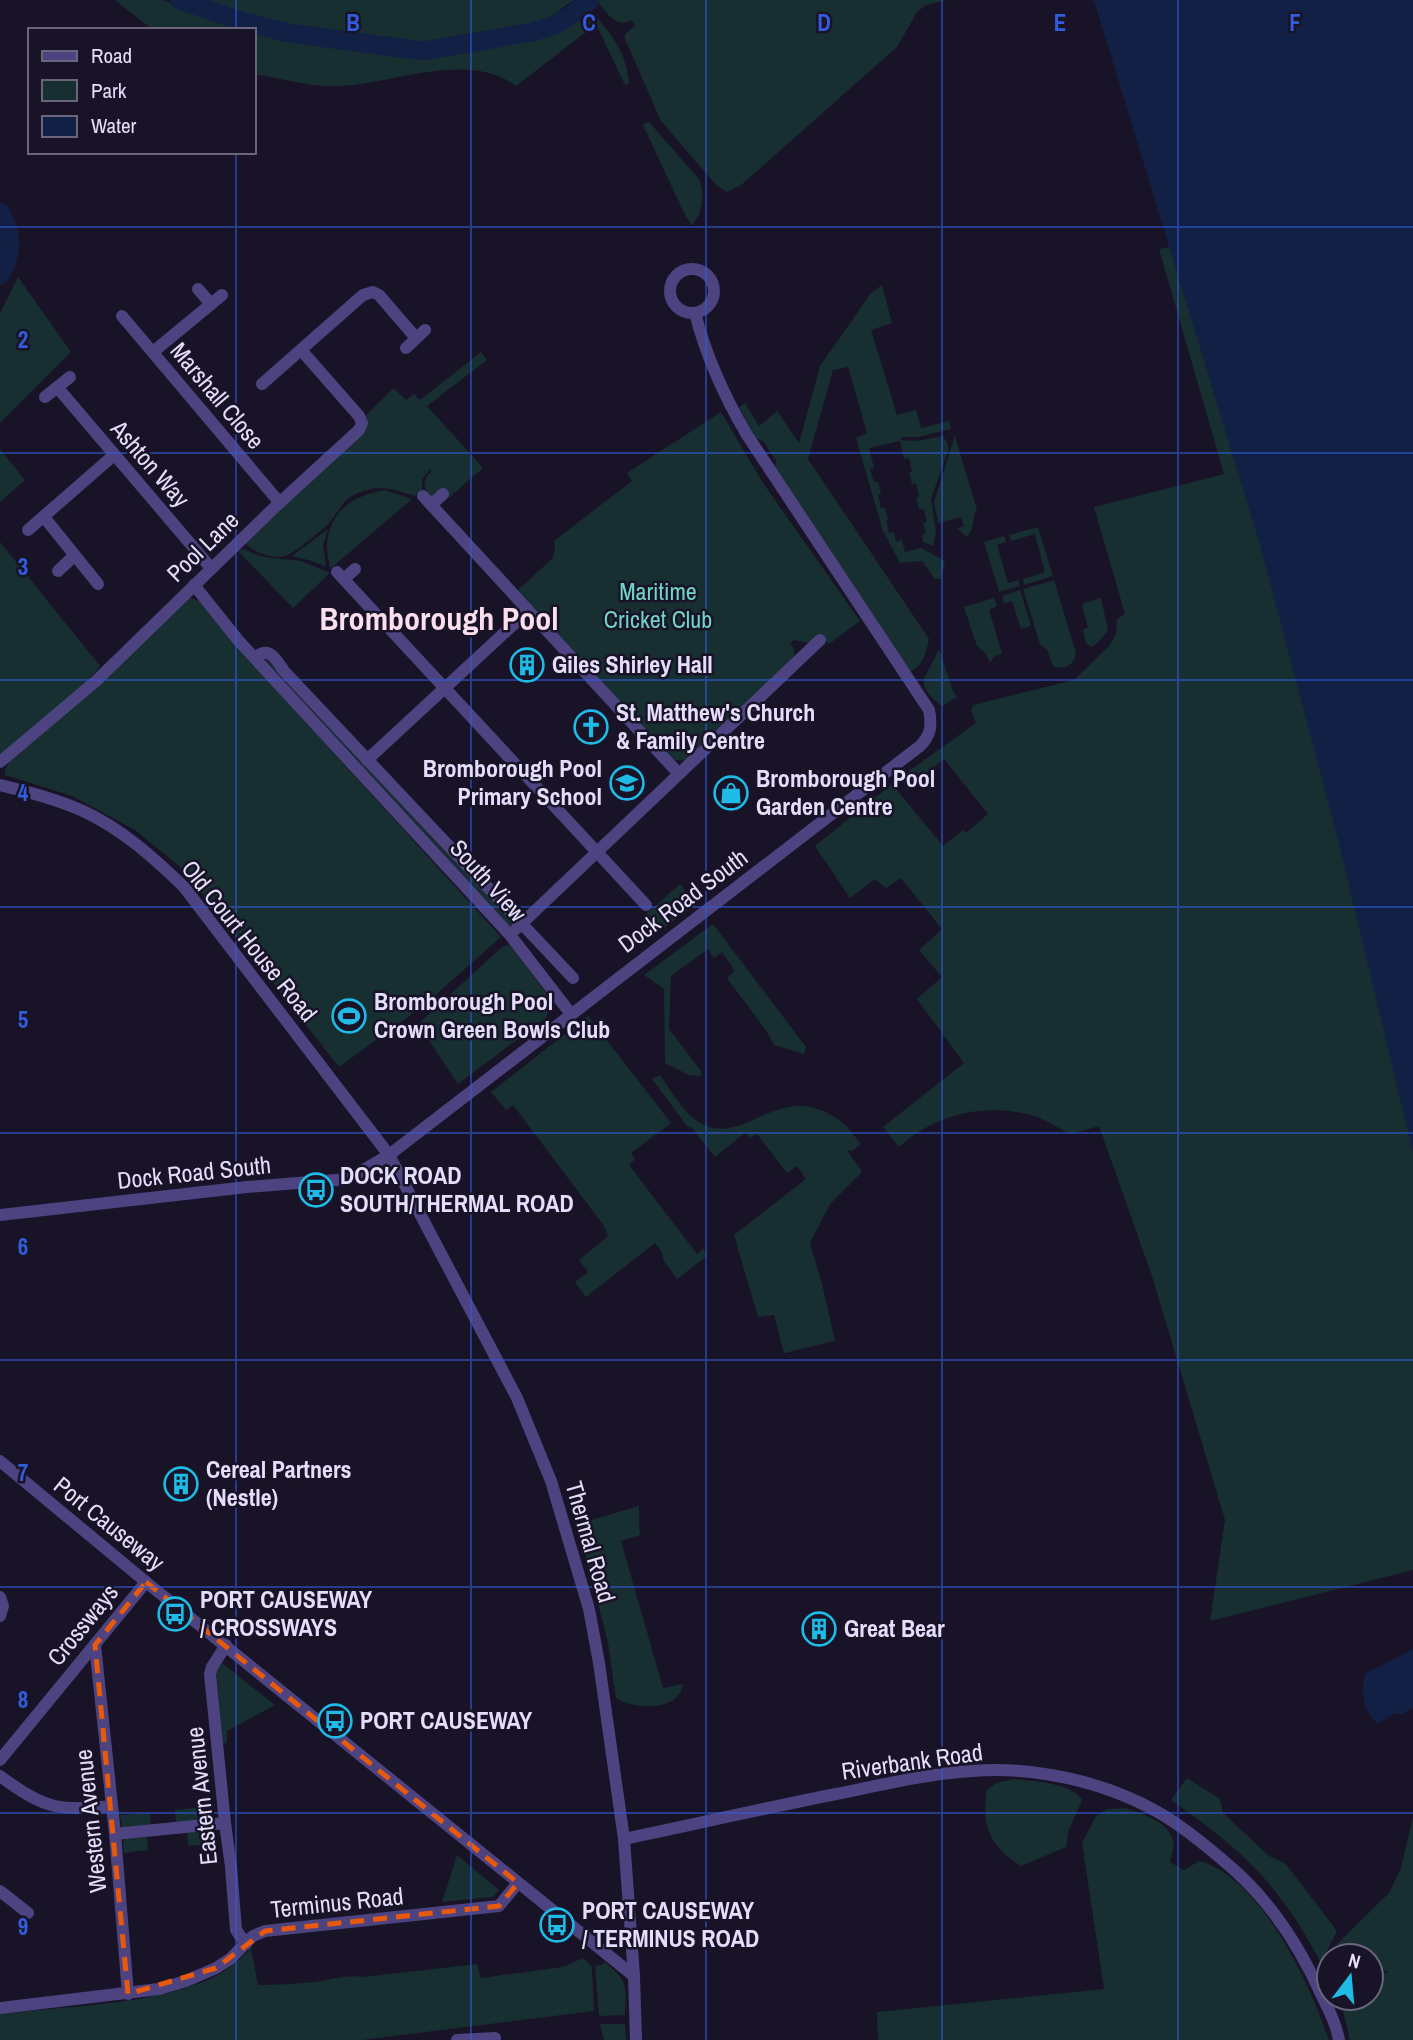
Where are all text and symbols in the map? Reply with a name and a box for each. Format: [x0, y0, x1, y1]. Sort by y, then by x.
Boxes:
text: B [346, 7, 360, 38]
text: C [582, 7, 596, 38]
text: D [817, 7, 831, 38]
text: E [1054, 7, 1066, 38]
text: F [1289, 7, 1301, 38]
legend [28, 28, 256, 154]
text: Road [91, 41, 132, 70]
text: Park [91, 76, 127, 105]
text: Water [91, 111, 137, 140]
text: 2 [18, 324, 28, 355]
street label: Marshall Close [164, 335, 272, 455]
street label: Ashton Way [103, 412, 198, 514]
street label: Pool Lane [159, 504, 245, 589]
text: 3 [18, 551, 28, 582]
park label: Maritime Cricket Club [604, 575, 712, 635]
district label: Bromborough Pool [319, 597, 559, 640]
building icon: Giles Shirley Hall [508, 646, 546, 684]
place label: Giles Shirley Hall [552, 648, 713, 680]
place label: St. Matthew's Church & Family Centre [616, 696, 815, 756]
church icon: St. Matthew's Church & Family Centre [572, 708, 610, 746]
place label: Bromborough Pool Primary School [423, 752, 602, 812]
place label: Bromborough Pool Garden Centre [756, 762, 935, 822]
school or university icon: Bromborough Pool Primary School [608, 764, 646, 802]
shop icon: Bromborough Pool Garden Centre [712, 774, 750, 812]
text: 4 [18, 777, 29, 808]
street label: South View [443, 832, 535, 929]
street label: Dock Road South [611, 841, 754, 959]
street label: Old Court House Road [175, 853, 325, 1028]
place label: Bromborough Pool Crown Green Bowls Club [374, 985, 610, 1045]
sports icon: Bromborough Pool Crown Green Bowls Club [330, 997, 368, 1035]
text: 5 [18, 1004, 28, 1035]
street label: Dock Road South [116, 1148, 272, 1196]
place label: DOCK ROAD SOUTH/THERMAL ROAD [340, 1159, 574, 1219]
bus stop icon: DOCK ROAD SOUTH/THERMAL ROAD [297, 1171, 335, 1209]
text: 6 [18, 1231, 28, 1262]
place label: Cereal Partners (Nestle) [206, 1453, 352, 1513]
text: 7 [18, 1457, 28, 1488]
building icon: Cereal Partners (Nestle) [162, 1465, 200, 1503]
street label: Port Causeway [48, 1469, 172, 1578]
street label: Thermal Road [558, 1477, 624, 1606]
street label: Crossways [40, 1577, 125, 1672]
place label: PORT CAUSEWAY / CROSSWAYS [200, 1583, 373, 1643]
bus stop icon: PORT CAUSEWAY / CROSSWAYS [156, 1595, 194, 1633]
building icon: Great Bear [800, 1610, 838, 1648]
place label: Great Bear [844, 1612, 945, 1644]
text: 8 [18, 1684, 28, 1715]
bus stop icon: PORT CAUSEWAY [316, 1702, 354, 1740]
place label: PORT CAUSEWAY [360, 1704, 533, 1736]
street label: Eastern Avenue [178, 1725, 224, 1867]
street label: Riverbank Road [839, 1735, 984, 1787]
street label: Western Avenue [67, 1748, 113, 1894]
street label: Terminus Road [269, 1879, 405, 1925]
place label: PORT CAUSEWAY / TERMINUS ROAD [582, 1894, 759, 1954]
bus stop icon: PORT CAUSEWAY / TERMINUS ROAD [538, 1906, 576, 1944]
text: 9 [18, 1911, 28, 1942]
north arrow [1315, 1942, 1385, 2012]
text: N [1346, 1947, 1364, 1975]

